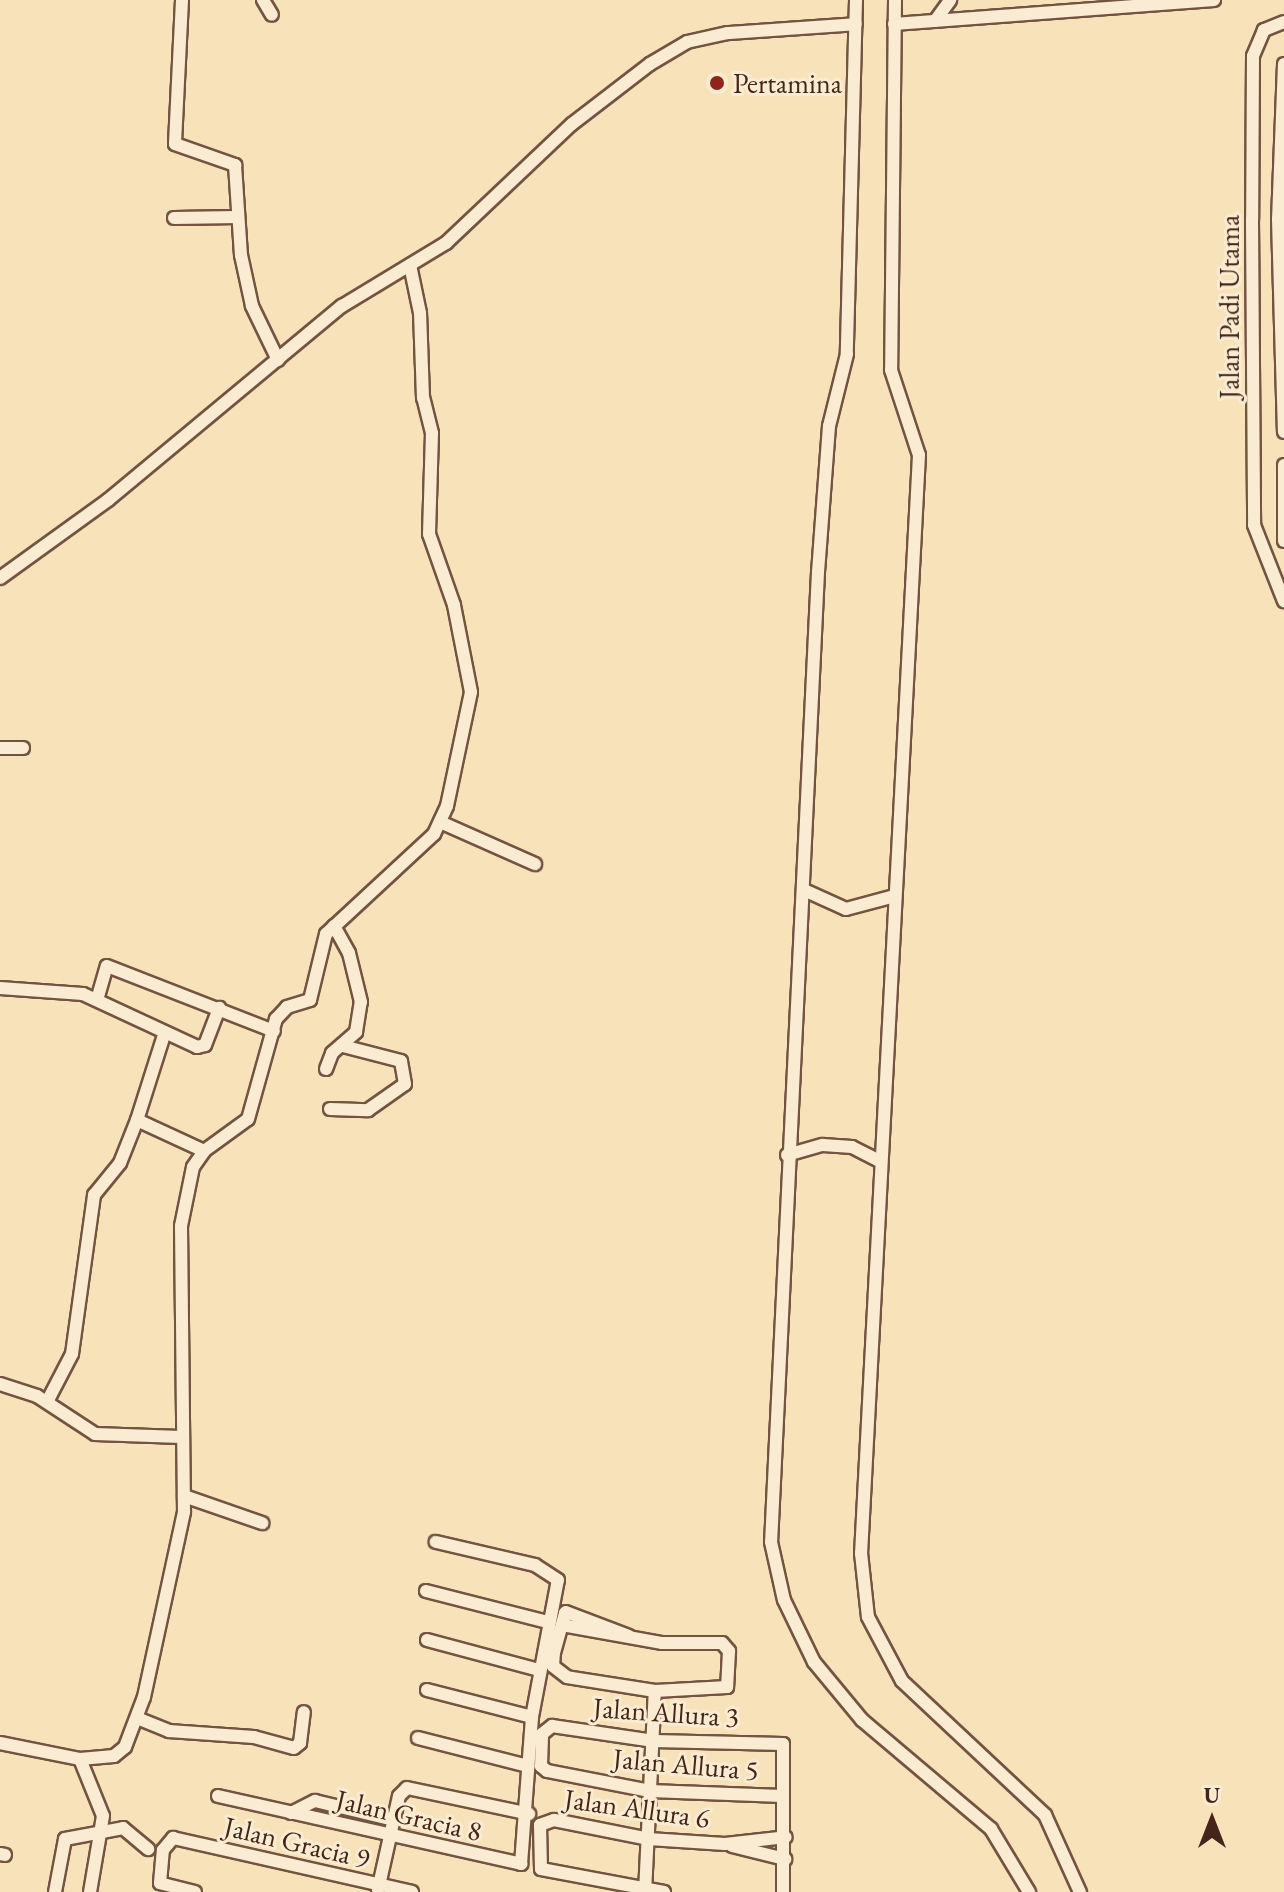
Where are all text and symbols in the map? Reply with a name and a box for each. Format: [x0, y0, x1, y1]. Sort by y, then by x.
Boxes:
place label: Pertamina [733, 66, 842, 100]
marker: Pertamina [708, 74, 726, 92]
street label: Jalan Padi Utama [1212, 215, 1246, 399]
street label: Jalan Allura 3 [592, 1690, 740, 1734]
street label: Jalan Allura 5 [612, 1741, 760, 1787]
north arrow [1172, 1780, 1252, 1860]
street label: Jalan Allura 6 [562, 1781, 712, 1835]
text: U [1204, 1781, 1220, 1810]
street label: Jalan Gracia 8 [333, 1782, 485, 1848]
street label: Jalan Gracia 9 [221, 1809, 373, 1875]

